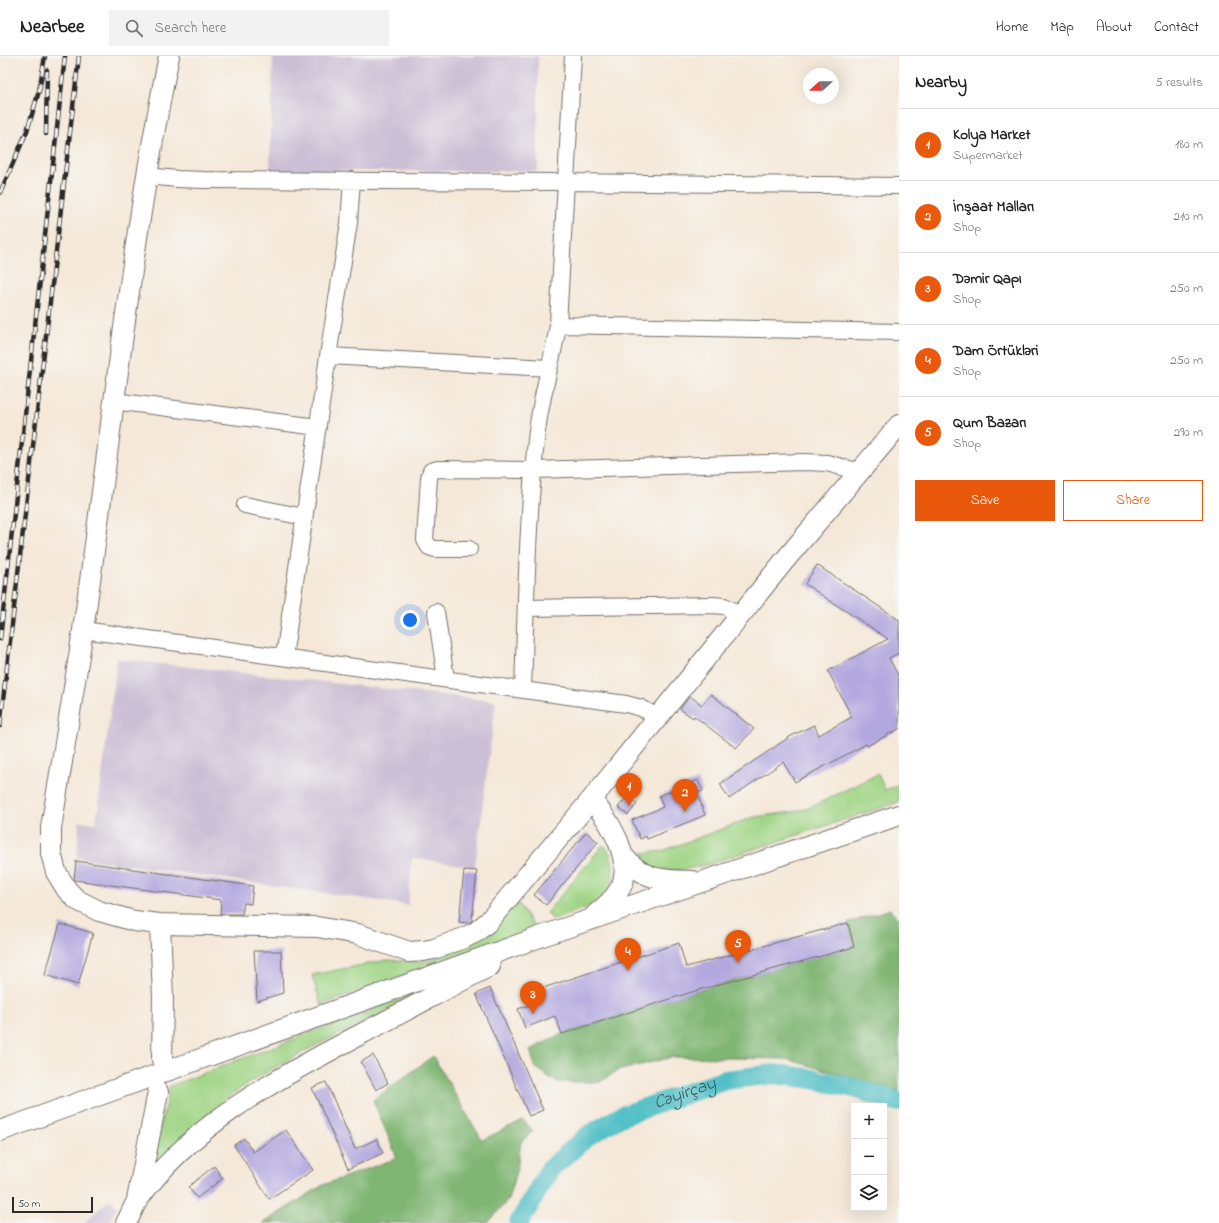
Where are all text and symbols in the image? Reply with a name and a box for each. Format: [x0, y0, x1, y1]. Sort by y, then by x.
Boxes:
search box [109, 10, 389, 46]
text: Nearbee [20, 14, 85, 41]
icon: search [123, 17, 145, 39]
text: Search here [155, 17, 226, 39]
text: Home [996, 17, 1028, 38]
text: Map [1050, 17, 1074, 38]
text: About [1096, 17, 1132, 38]
text: Contact [1154, 17, 1199, 38]
north arrow [803, 68, 839, 104]
text: Nearby [915, 70, 967, 95]
text: 5 results [1155, 73, 1203, 92]
text: Kolya Market [953, 124, 1031, 146]
text: 1 [926, 135, 930, 154]
text: 180 m [1175, 135, 1203, 154]
text: Supermarket [953, 146, 1023, 165]
text: İnşaat Malları [953, 196, 1034, 218]
text: 2 [925, 207, 931, 226]
text: 210 m [1173, 207, 1203, 226]
text: Shop [953, 218, 981, 237]
text: Dəmir Qapı [953, 268, 1022, 290]
text: 3 [925, 279, 931, 298]
text: 250 m [1170, 279, 1203, 298]
text: Shop [953, 290, 981, 309]
text: Dam Örtükləri [953, 340, 1038, 362]
text: 4 [925, 351, 931, 370]
text: 250 m [1170, 351, 1203, 370]
text: Shop [953, 362, 981, 381]
text: Qum Bazarı [953, 412, 1027, 434]
text: 5 [924, 423, 932, 442]
text: 290 m [1174, 423, 1203, 442]
text: Shop [953, 434, 981, 453]
button: Save [915, 480, 1055, 521]
button: Share [1063, 480, 1203, 521]
your location [400, 610, 420, 630]
pin: 1 [616, 773, 642, 806]
pin: 2 [672, 779, 698, 812]
pin: 5 [725, 930, 751, 963]
pin: 4 [615, 938, 641, 971]
pin: 3 [520, 981, 546, 1014]
water label: Cəyirçay [651, 1071, 721, 1117]
map controls [851, 1103, 887, 1211]
button: + [851, 1103, 887, 1139]
button: − [851, 1139, 887, 1175]
button: layers [851, 1175, 887, 1211]
scale bar [12, 1195, 93, 1214]
text: 50 m [18, 1196, 40, 1212]

